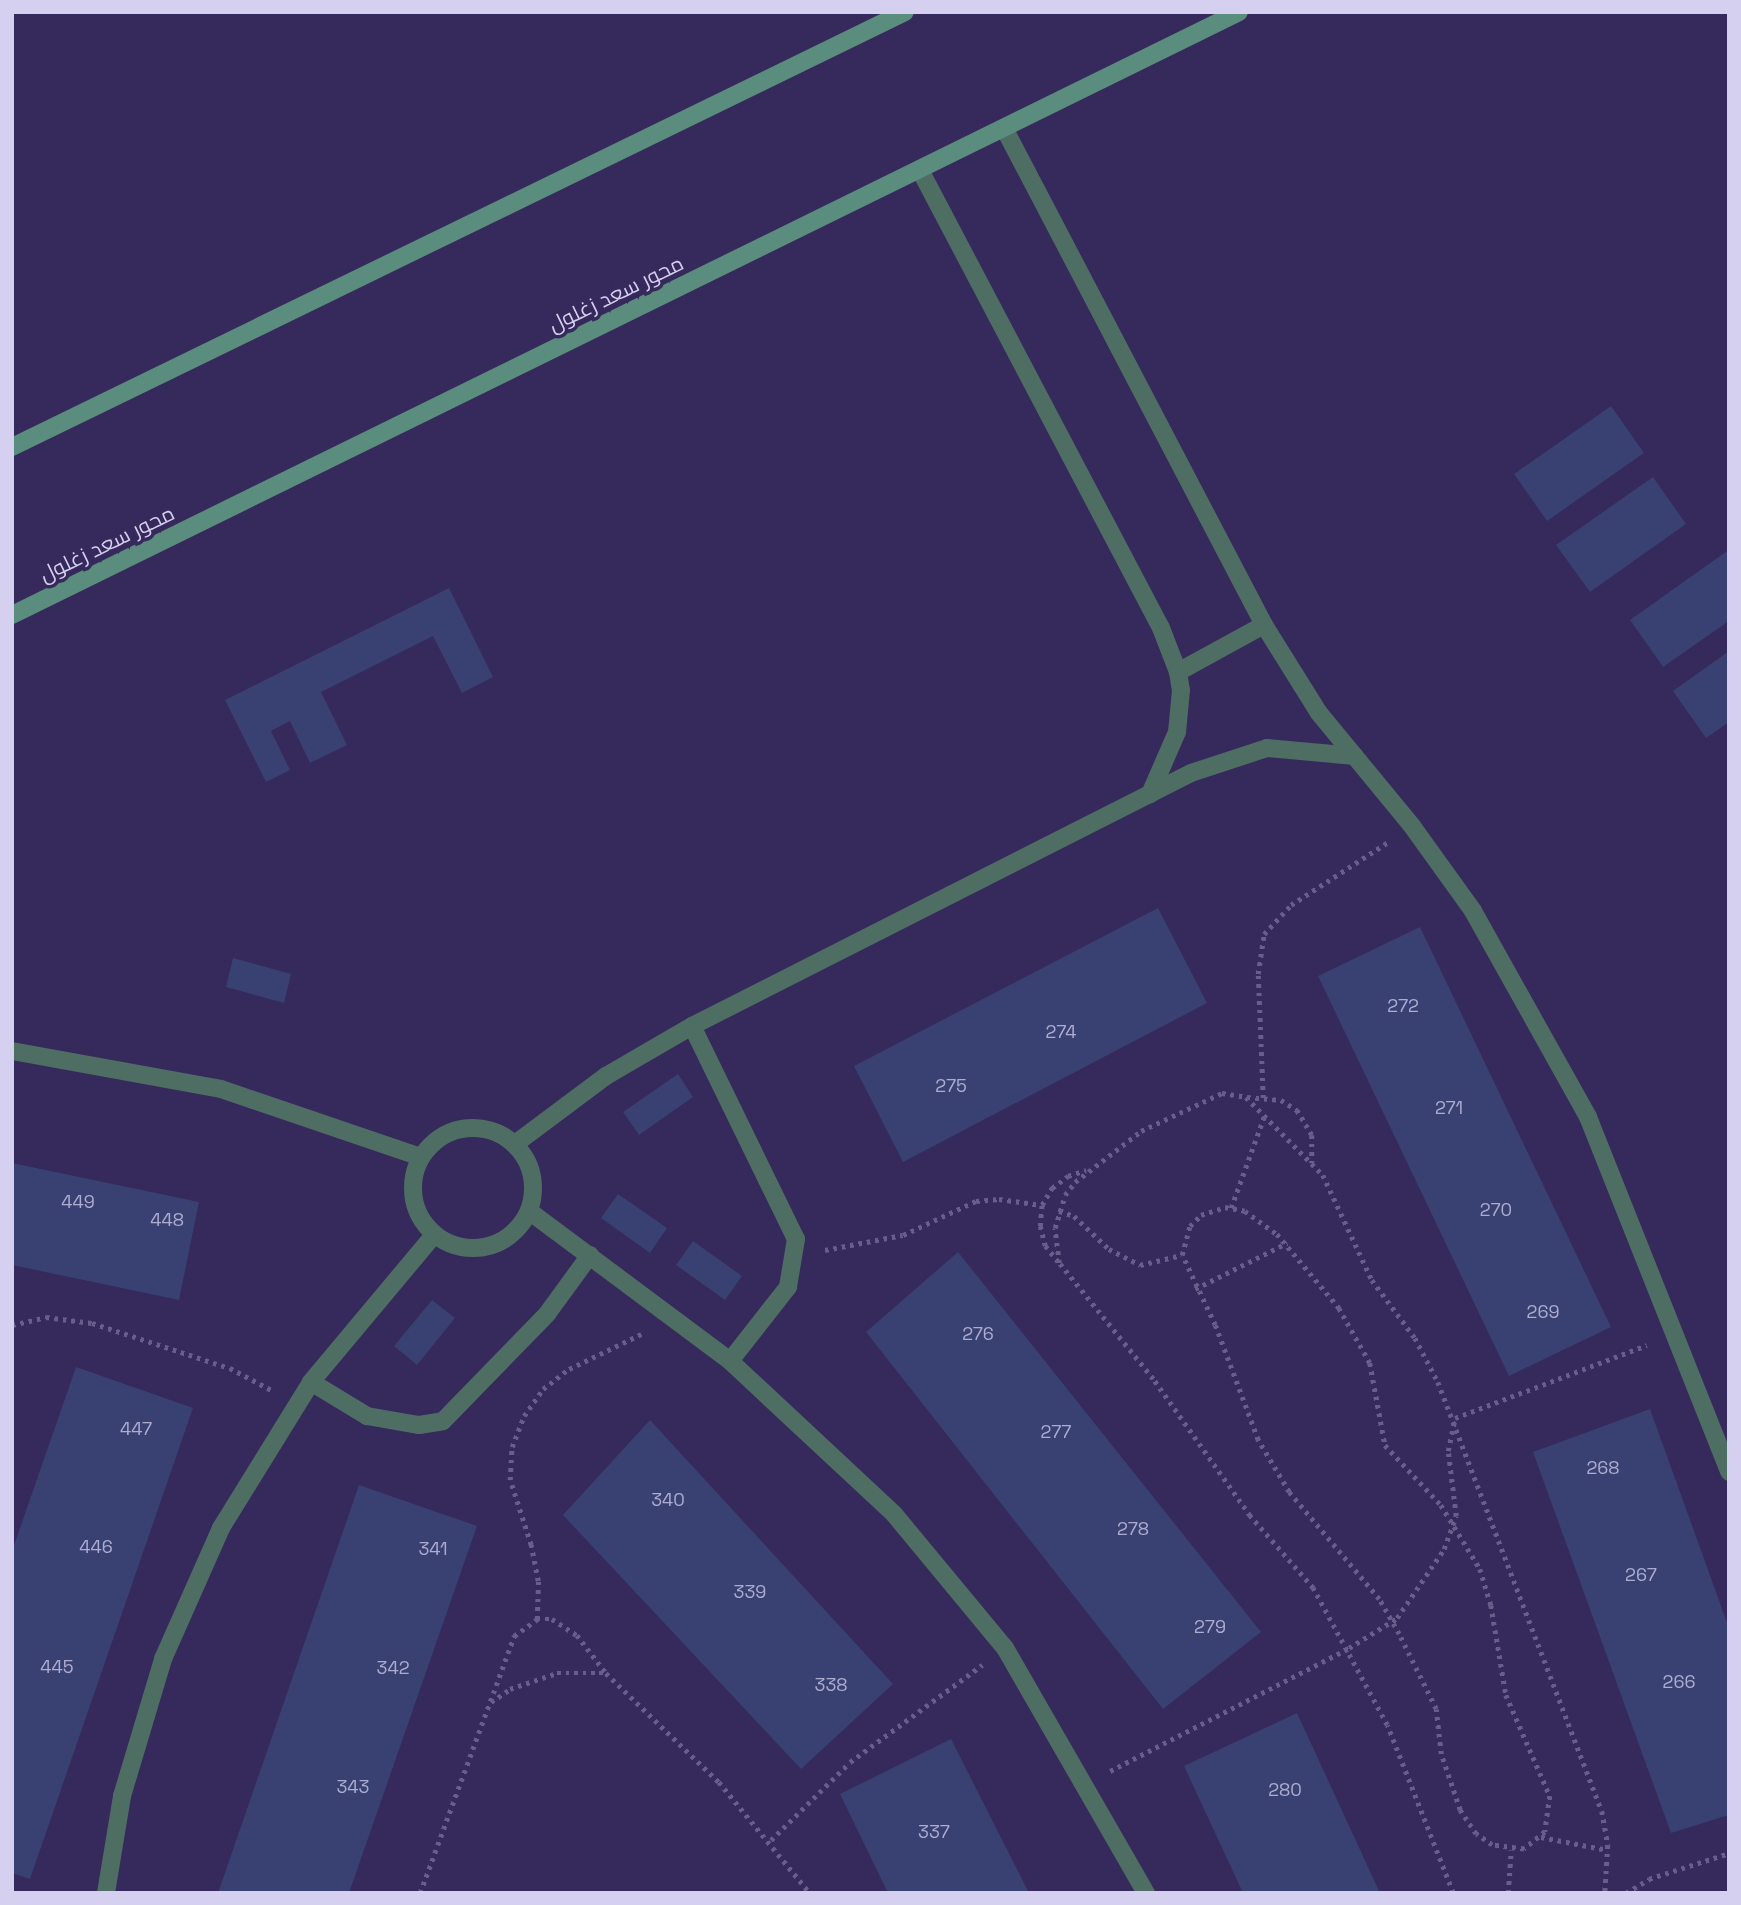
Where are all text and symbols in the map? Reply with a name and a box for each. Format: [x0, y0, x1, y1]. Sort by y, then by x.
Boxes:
street label: محور سعد زغلول [544, 250, 688, 338]
street label: محور سعد زغلول [35, 500, 179, 588]
house number: 272 [1387, 995, 1419, 1017]
house number: 274 [1045, 1021, 1077, 1043]
house number: 275 [935, 1075, 967, 1097]
house number: 271 [1435, 1097, 1463, 1119]
house number: 449 [61, 1191, 95, 1213]
house number: 270 [1480, 1199, 1512, 1221]
house number: 448 [150, 1209, 184, 1231]
house number: 269 [1527, 1301, 1559, 1323]
house number: 276 [962, 1323, 994, 1345]
house number: 447 [120, 1418, 152, 1440]
house number: 277 [1040, 1421, 1072, 1443]
house number: 268 [1586, 1457, 1620, 1479]
house number: 340 [651, 1489, 685, 1511]
house number: 278 [1117, 1518, 1149, 1540]
house number: 446 [79, 1536, 113, 1558]
house number: 341 [418, 1538, 448, 1560]
house number: 267 [1625, 1564, 1657, 1586]
house number: 339 [734, 1581, 766, 1603]
house number: 279 [1194, 1616, 1226, 1638]
house number: 445 [40, 1656, 74, 1678]
house number: 342 [377, 1657, 409, 1679]
house number: 266 [1663, 1671, 1695, 1693]
house number: 338 [815, 1674, 847, 1696]
house number: 343 [337, 1776, 369, 1798]
house number: 280 [1268, 1779, 1302, 1801]
house number: 337 [918, 1821, 950, 1843]

